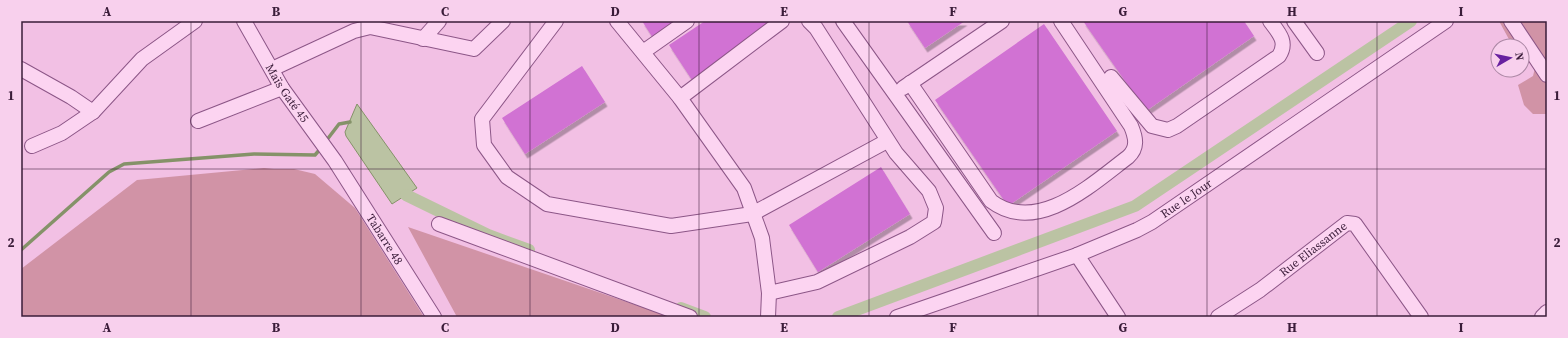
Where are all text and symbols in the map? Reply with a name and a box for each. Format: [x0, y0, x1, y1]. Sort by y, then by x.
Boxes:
text: A [103, 3, 112, 20]
text: B [272, 3, 281, 20]
text: C [441, 3, 449, 20]
text: D [610, 3, 620, 20]
text: E [780, 3, 788, 20]
text: F [949, 3, 957, 20]
text: G [1119, 3, 1128, 20]
text: H [1287, 3, 1297, 20]
text: I [1458, 3, 1464, 20]
north arrow [1490, 38, 1530, 78]
text: N [1511, 51, 1527, 62]
street label: Maïs Gaté 45 [262, 61, 312, 126]
text: 1 [7, 87, 15, 104]
text: 1 [1553, 87, 1561, 104]
street label: Rue le Jour [1158, 175, 1215, 222]
street label: Tabarre 48 [363, 211, 407, 268]
street label: Rue Eliassanne [1276, 218, 1350, 280]
text: 2 [7, 234, 15, 251]
text: 2 [1553, 234, 1561, 251]
text: A [103, 319, 112, 336]
text: B [272, 319, 281, 336]
text: C [441, 319, 449, 336]
text: D [610, 319, 620, 336]
text: E [780, 319, 788, 336]
text: F [949, 319, 957, 336]
text: G [1119, 319, 1128, 336]
text: H [1287, 319, 1297, 336]
text: I [1458, 319, 1464, 336]

